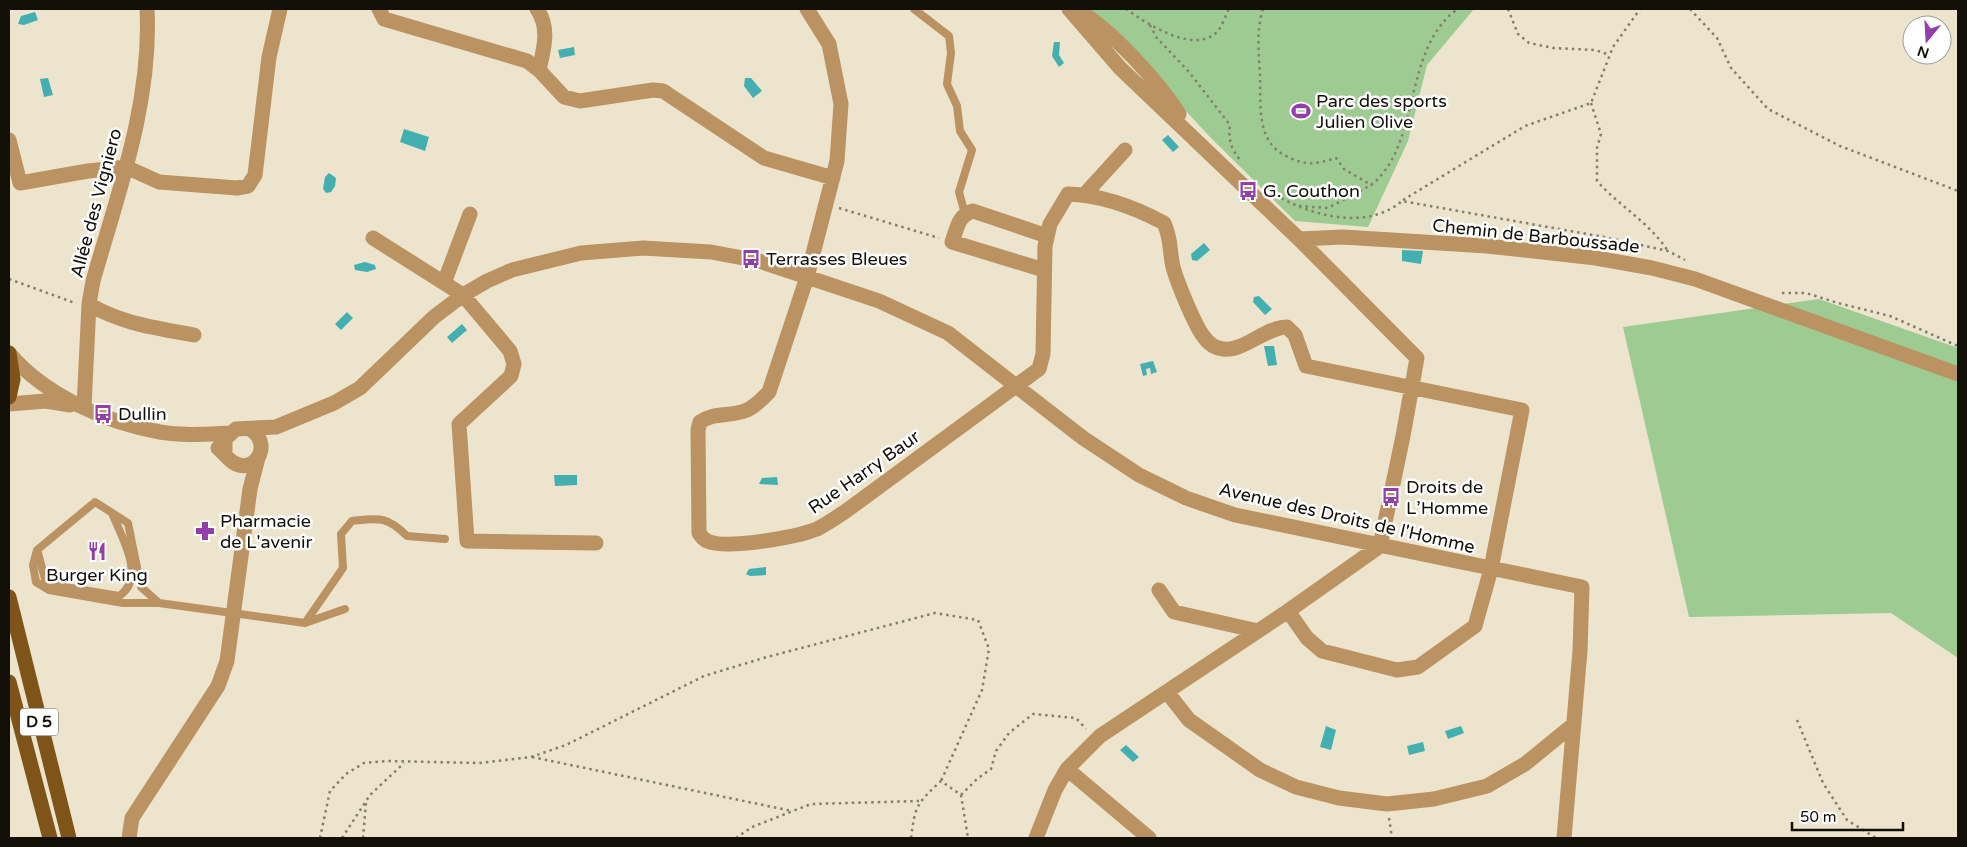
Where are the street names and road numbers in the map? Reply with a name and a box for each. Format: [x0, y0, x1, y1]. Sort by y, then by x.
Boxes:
street label: Allée des Vigniero [66, 126, 127, 280]
street label: Chemin de Barboussade [1431, 214, 1641, 258]
street label: Rue Harry Baur [804, 425, 924, 519]
street label: Avenue des Droits de l'Homme [1217, 478, 1477, 558]
road number: D 5 [20, 709, 58, 736]

